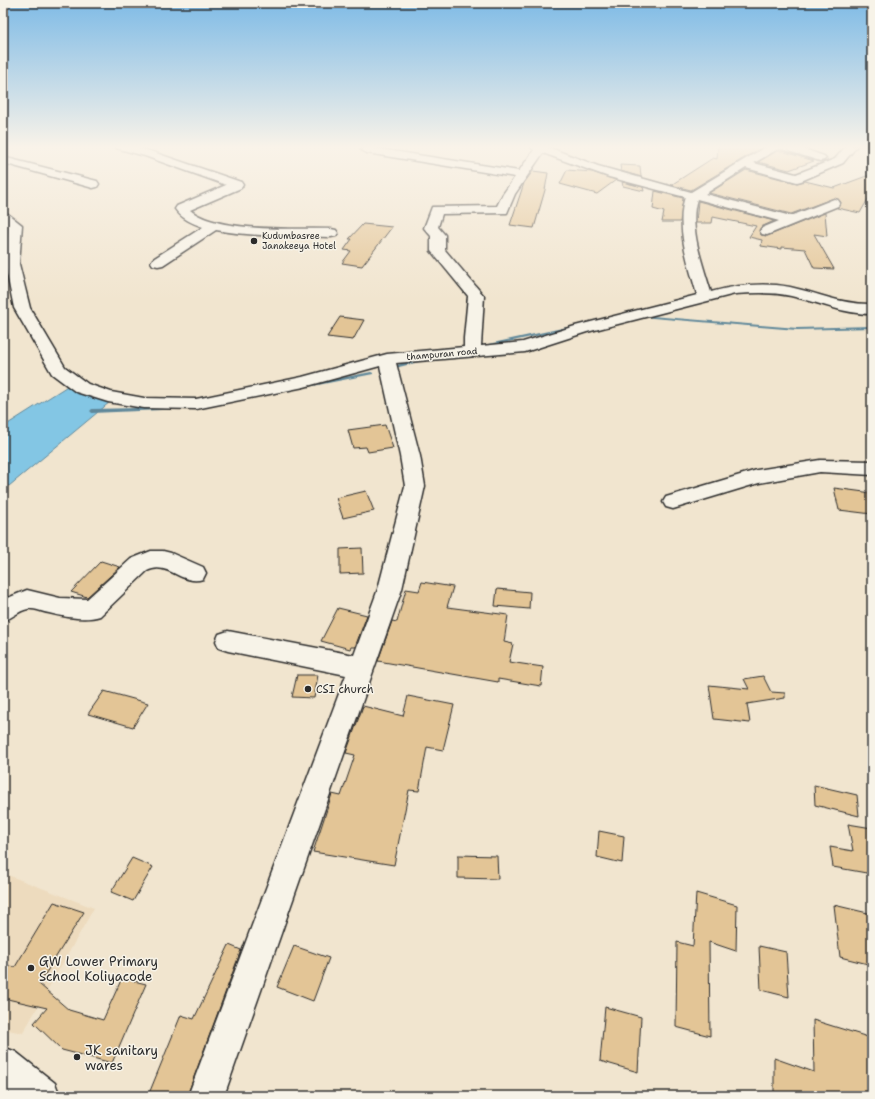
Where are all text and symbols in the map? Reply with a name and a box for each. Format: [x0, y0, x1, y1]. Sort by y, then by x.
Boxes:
place label: Kudumbasree Janakeeya Hotel [262, 230, 336, 252]
marker: Kudumbasree Janakeeya Hotel [249, 236, 259, 246]
street label: thampuran road [406, 345, 478, 363]
place label: CSI church [316, 682, 374, 697]
marker: CSI church [303, 684, 313, 694]
place label: GW Lower Primary School Koliyacode [39, 953, 158, 985]
marker: GW Lower Primary School Koliyacode [26, 963, 36, 973]
place label: JK sanitary wares [85, 1042, 158, 1074]
marker: JK sanitary wares [72, 1052, 82, 1062]

